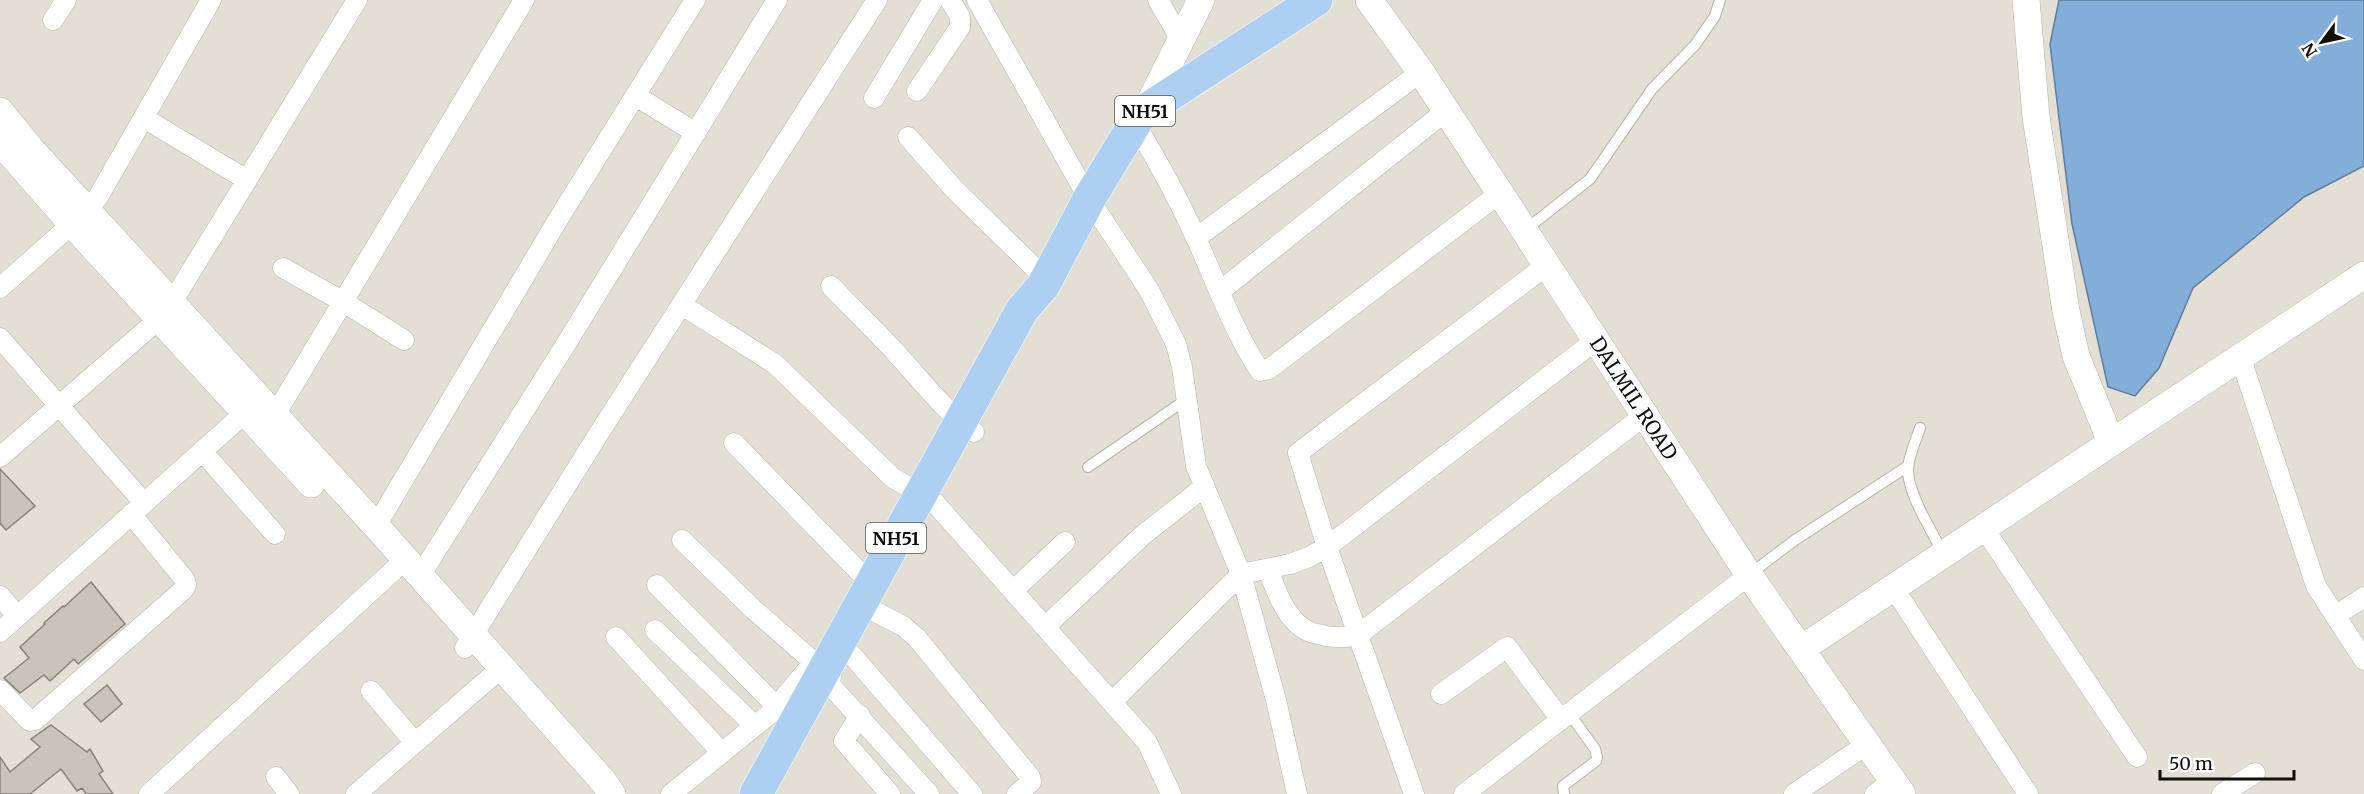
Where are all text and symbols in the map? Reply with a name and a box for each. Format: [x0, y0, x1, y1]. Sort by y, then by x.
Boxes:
north arrow [2292, 12, 2352, 72]
text: N [2297, 39, 2321, 61]
road number: NH51 [1115, 96, 1175, 126]
street label: DALMIL ROAD [1585, 332, 1683, 464]
road number: NH51 [866, 523, 926, 553]
scale bar [2160, 743, 2294, 781]
text: 50 m [2169, 752, 2213, 775]

